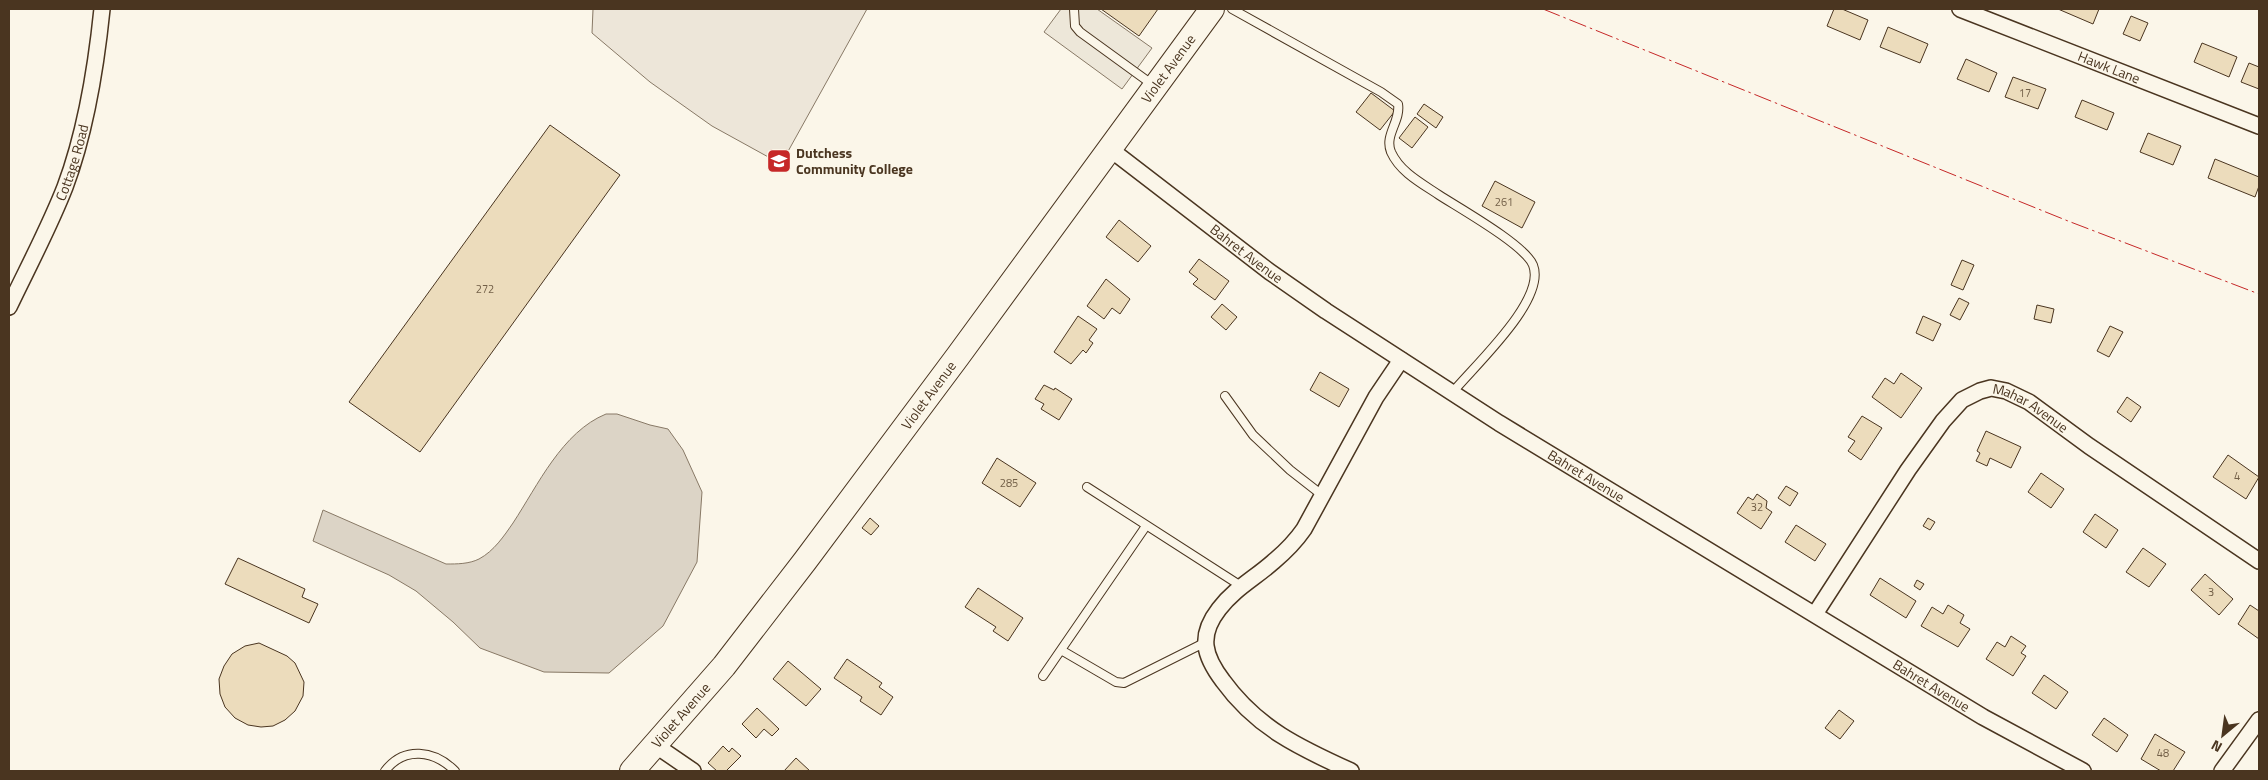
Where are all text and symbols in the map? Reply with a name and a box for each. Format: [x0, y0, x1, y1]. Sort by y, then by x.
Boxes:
street label: Violet Avenue [1136, 30, 1200, 107]
street label: Hawk Lane [2075, 45, 2143, 89]
house number: 17 [2019, 85, 2031, 101]
street label: Cottage Road [50, 122, 93, 204]
place label: Dutchess Community College [796, 142, 913, 179]
school or university icon: Dutchess Community College [766, 148, 792, 174]
house number: 261 [1495, 194, 1513, 210]
street label: Bahret Avenue [1206, 219, 1287, 288]
house number: 272 [476, 281, 494, 297]
street label: Violet Avenue [896, 356, 961, 434]
street label: Mahar Avenue [1991, 378, 2073, 437]
street label: Bahret Avenue [1544, 444, 1629, 507]
house number: 4 [2234, 468, 2240, 484]
house number: 285 [1000, 475, 1018, 491]
house number: 32 [1751, 499, 1763, 515]
house number: 3 [2208, 584, 2214, 600]
street label: Bahret Avenue [1889, 654, 1974, 717]
street label: Violet Avenue [646, 678, 715, 752]
north arrow [2198, 710, 2248, 760]
text: N [2207, 735, 2226, 758]
house number: 48 [2157, 745, 2169, 761]

